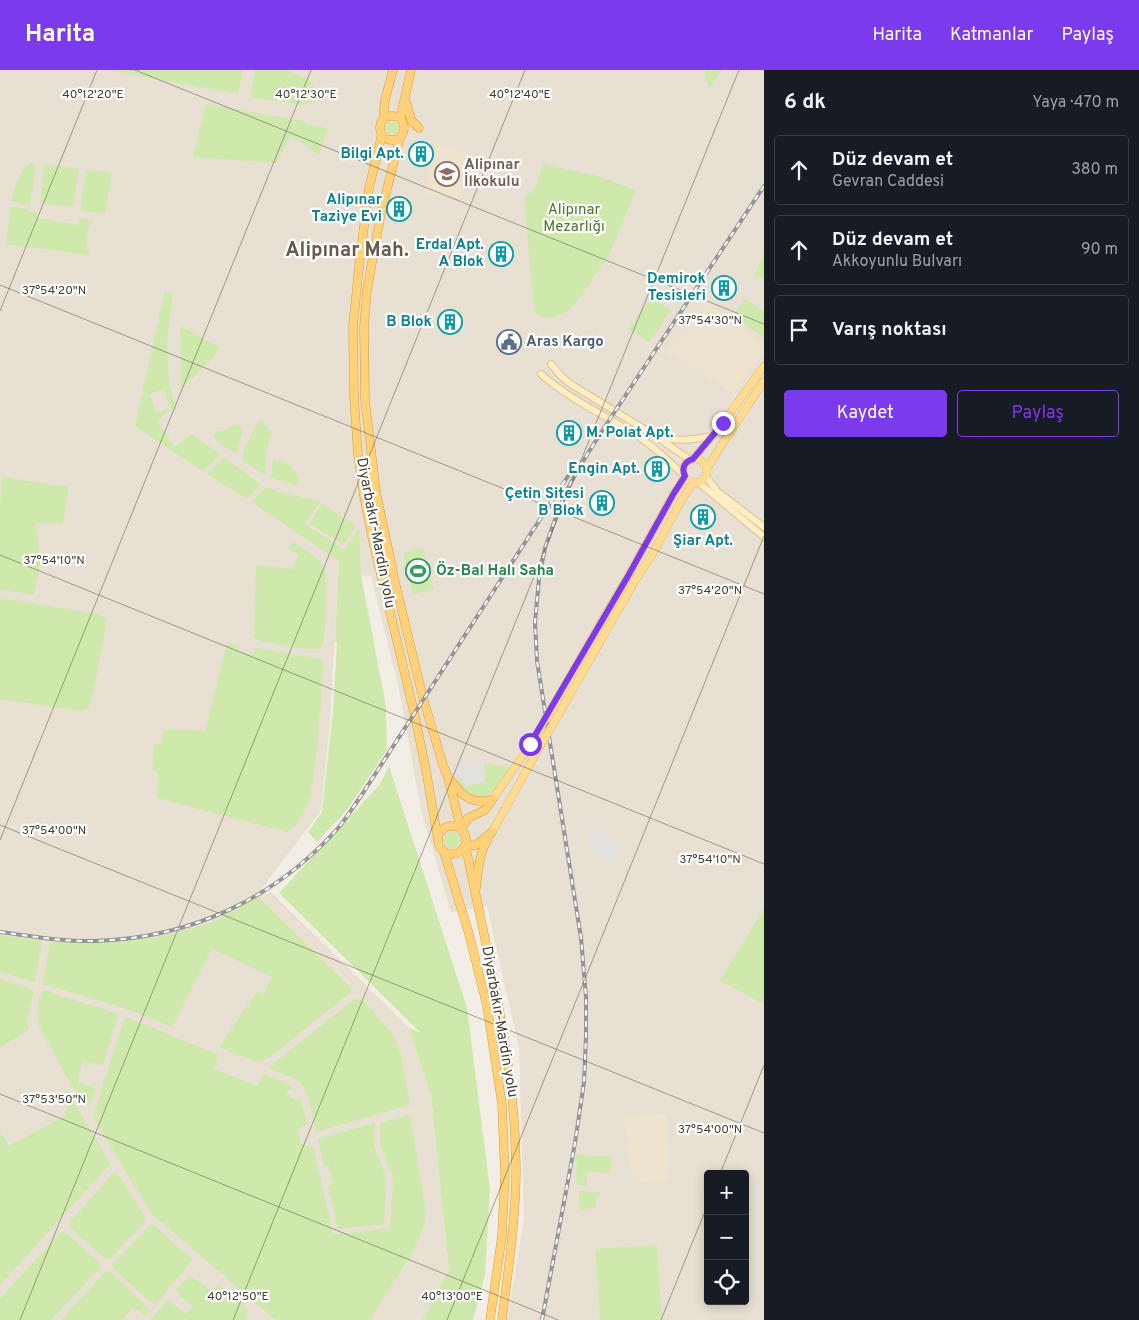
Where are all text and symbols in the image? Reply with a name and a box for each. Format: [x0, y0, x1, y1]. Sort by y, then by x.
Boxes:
text: Harita [25, 20, 95, 50]
text: Harita [873, 24, 922, 47]
text: Katmanlar [950, 24, 1033, 47]
text: Paylaş [1061, 24, 1114, 47]
text: 40°12'20"E [62, 87, 124, 103]
text: 40°12'30"E [275, 87, 337, 103]
text: 40°12'40"E [489, 87, 551, 103]
text: 6 dk [784, 89, 826, 116]
text: Yaya · 470 m [1032, 93, 1119, 113]
building icon: Bilgi Apt. [408, 141, 434, 167]
place label: Bilgi Apt. [340, 145, 404, 164]
text: Düz devam et [832, 148, 953, 172]
place label: Alipınar İlkokulu [464, 156, 520, 192]
icon: ahead [785, 156, 813, 184]
text: 380 m [1071, 160, 1118, 180]
school or university icon: Alipınar İlkokulu [434, 161, 460, 187]
text: Gevran Caddesi [832, 172, 944, 192]
place label: Alipınar Taziye Evi [312, 191, 383, 227]
building icon: Alipınar Taziye Evi [386, 196, 412, 222]
park label: Alipınar Mezarlığı [543, 201, 605, 237]
text: Düz devam et [832, 228, 953, 252]
place label: Erdal Apt. A Blok [416, 236, 484, 272]
icon: ahead [785, 236, 813, 264]
district label: Alipınar Mah. [285, 238, 409, 264]
text: 90 m [1081, 240, 1118, 260]
building icon: Erdal Apt. A Blok [488, 241, 514, 267]
text: Akkoyunlu Bulvarı [832, 252, 962, 272]
place label: Demirok Tesisleri [647, 270, 706, 306]
building icon: Demirok Tesisleri [711, 275, 737, 301]
text: 37°54'20"N [22, 283, 86, 299]
building icon: B Blok [437, 309, 463, 335]
place label: B Blok [386, 313, 432, 332]
text: 37°54'30"N [678, 313, 742, 329]
icon: arrive [785, 316, 813, 344]
text: Varış noktası [832, 318, 947, 342]
public building icon: Aras Kargo [496, 329, 522, 355]
place label: Aras Kargo [526, 333, 604, 352]
button: Kaydet [784, 390, 947, 437]
button: Paylaş [957, 390, 1119, 437]
route end [712, 412, 735, 435]
building icon: M. Polat Apt. [556, 420, 582, 446]
place label: M. Polat Apt. [586, 424, 674, 443]
street label: Diyarbakır-Mardin yolu [351, 456, 399, 610]
building icon: Engin Apt. [644, 456, 670, 482]
place label: Engin Apt. [568, 460, 640, 479]
place label: Çetin Sitesi B Blok [505, 485, 584, 521]
building icon: Çetin Sitesi B Blok [589, 490, 615, 516]
building icon: Şiar Apt. [690, 504, 716, 530]
place label: Şiar Apt. [673, 532, 733, 551]
text: 37°54'10"N [23, 553, 85, 569]
sports icon: Öz-Bal Halı Saha [405, 558, 431, 584]
place label: Öz-Bal Halı Saha [436, 560, 554, 581]
text: 37°54'20"N [678, 583, 742, 599]
route start [519, 733, 542, 756]
text: 37°54'00"N [22, 823, 86, 839]
text: 37°54'10"N [679, 852, 741, 868]
street label: Diyarbakır-Mardin yolu [476, 945, 522, 1099]
text: 37°53'50"N [22, 1092, 86, 1108]
text: 37°54'00"N [678, 1122, 742, 1138]
map controls [704, 1170, 749, 1305]
button: + [704, 1170, 749, 1215]
button: − [704, 1215, 749, 1260]
button: locate [704, 1260, 749, 1305]
text: 40°12'50"E [207, 1289, 269, 1305]
text: 40°13'00"E [421, 1289, 483, 1305]

